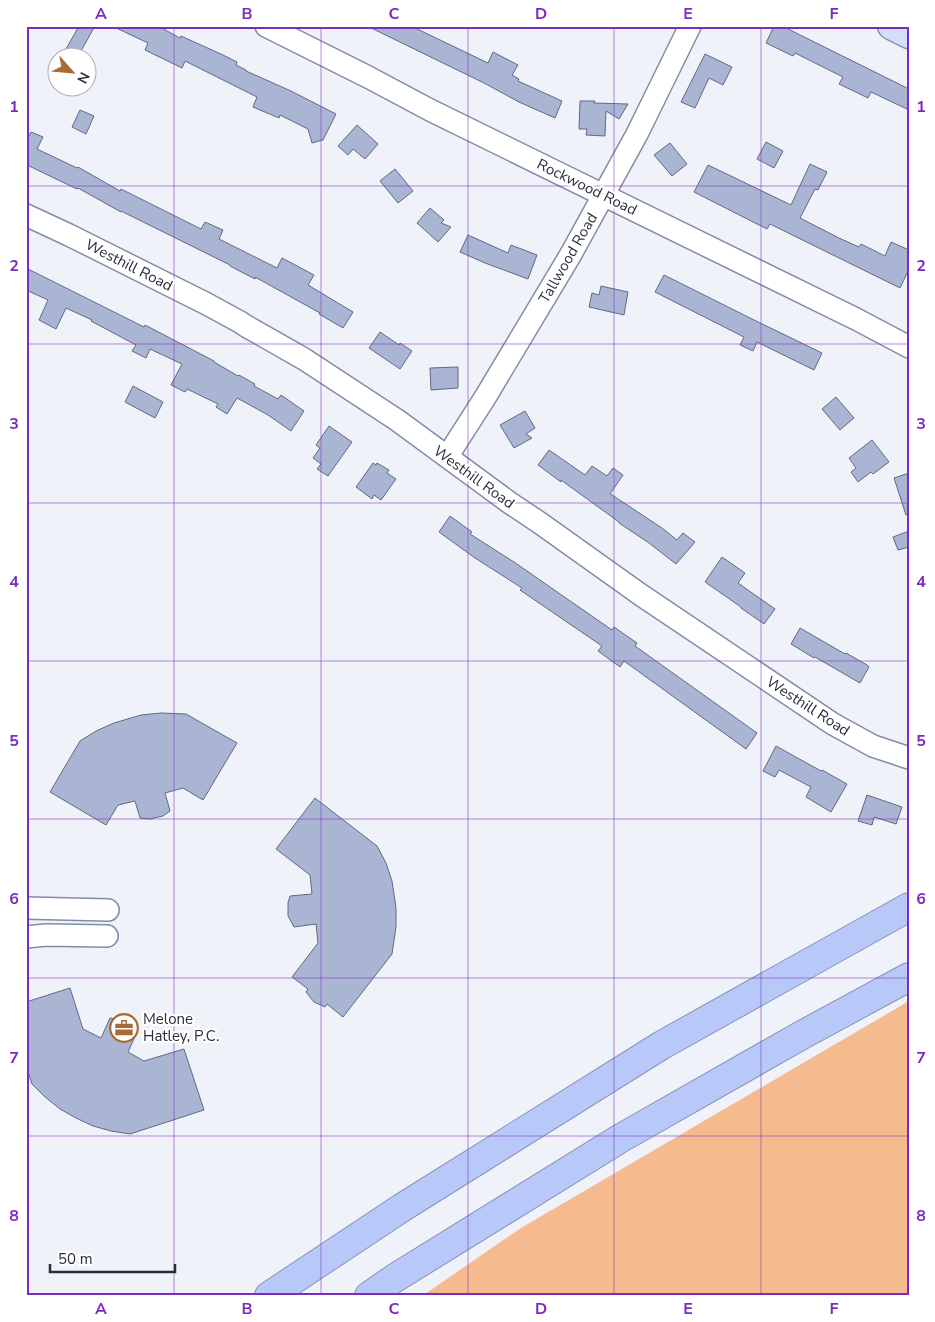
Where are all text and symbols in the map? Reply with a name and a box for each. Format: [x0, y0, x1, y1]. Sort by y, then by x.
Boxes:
text: A [95, 3, 107, 25]
text: B [241, 3, 253, 25]
text: C [389, 3, 400, 25]
text: D [535, 3, 547, 25]
text: E [683, 3, 693, 25]
text: F [830, 3, 839, 25]
north arrow [48, 48, 98, 98]
text: N [72, 69, 94, 87]
text: 1 [9, 96, 19, 118]
text: 1 [916, 96, 926, 118]
street label: Rockwood Road [534, 154, 640, 220]
street label: Tallwood Road [534, 209, 602, 307]
street label: Westhill Road [82, 234, 176, 296]
text: 2 [9, 255, 19, 277]
text: 2 [916, 255, 926, 277]
text: 3 [9, 413, 19, 435]
text: 3 [916, 413, 926, 435]
street label: Westhill Road [429, 441, 519, 513]
text: 4 [9, 571, 19, 593]
text: 4 [916, 571, 926, 593]
street label: Westhill Road [762, 672, 854, 740]
text: 5 [9, 730, 19, 752]
text: 5 [916, 730, 926, 752]
text: 6 [9, 888, 19, 910]
text: 6 [916, 888, 926, 910]
place label: Melone Hatley, P.C. [143, 1009, 219, 1046]
office icon: Melone Hatley, P.C. [109, 1013, 139, 1043]
text: 7 [9, 1047, 19, 1069]
text: 7 [916, 1047, 926, 1069]
text: 8 [9, 1205, 19, 1227]
text: 8 [916, 1205, 926, 1227]
scale bar [50, 1242, 175, 1274]
text: 50 m [58, 1249, 93, 1269]
text: A [95, 1298, 107, 1320]
text: B [241, 1298, 253, 1320]
text: C [389, 1298, 400, 1320]
text: D [535, 1298, 547, 1320]
text: E [683, 1298, 693, 1320]
text: F [830, 1298, 839, 1320]

